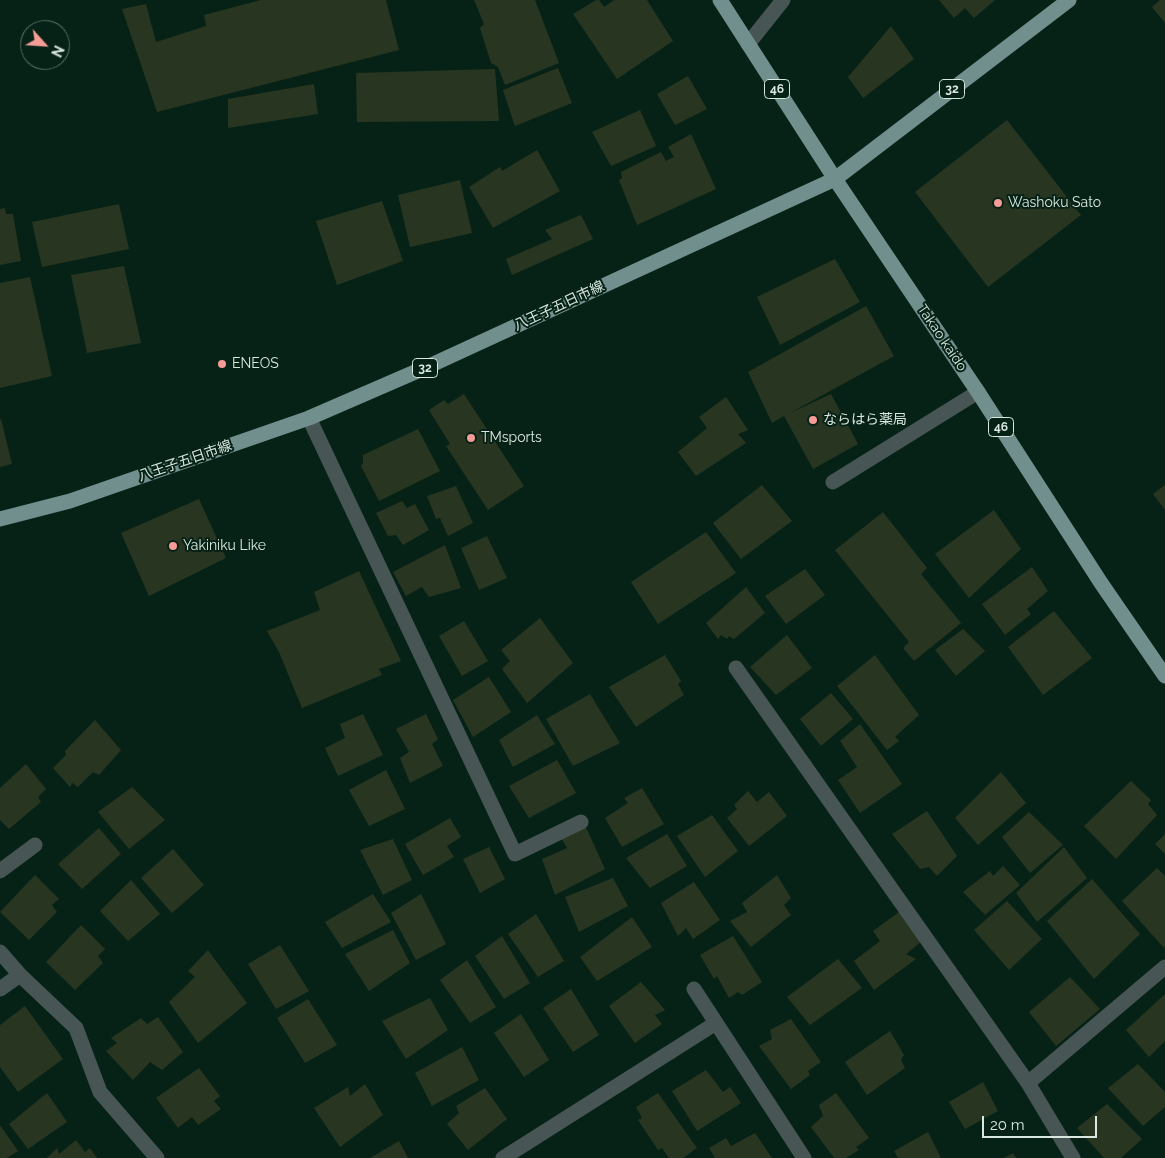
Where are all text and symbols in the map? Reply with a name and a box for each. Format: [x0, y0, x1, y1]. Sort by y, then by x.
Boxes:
north arrow [20, 20, 70, 70]
text: N [48, 43, 67, 59]
road number: 46 [764, 80, 790, 98]
road number: 32 [940, 80, 964, 98]
place label: Washoku Sato [1008, 195, 1101, 211]
marker: Washoku Sato [992, 197, 1004, 209]
street label: 八王子五日市線 [511, 278, 607, 334]
street label: Takao kaido [914, 301, 970, 375]
place label: ENEOS [232, 356, 279, 372]
marker: ENEOS [216, 358, 228, 370]
road number: 32 [412, 358, 438, 378]
place label: ならはら薬局 [823, 412, 907, 428]
marker: ならはら薬局 [807, 414, 819, 426]
road number: 46 [988, 418, 1014, 437]
place label: TMsports [481, 430, 542, 446]
marker: TMsports [465, 432, 477, 444]
street label: 八王子五日市線 [136, 437, 234, 485]
place label: Yakiniku Like [183, 538, 266, 554]
marker: Yakiniku Like [167, 540, 179, 552]
scale bar [985, 1106, 1100, 1138]
text: 20 m [990, 1116, 1025, 1134]

